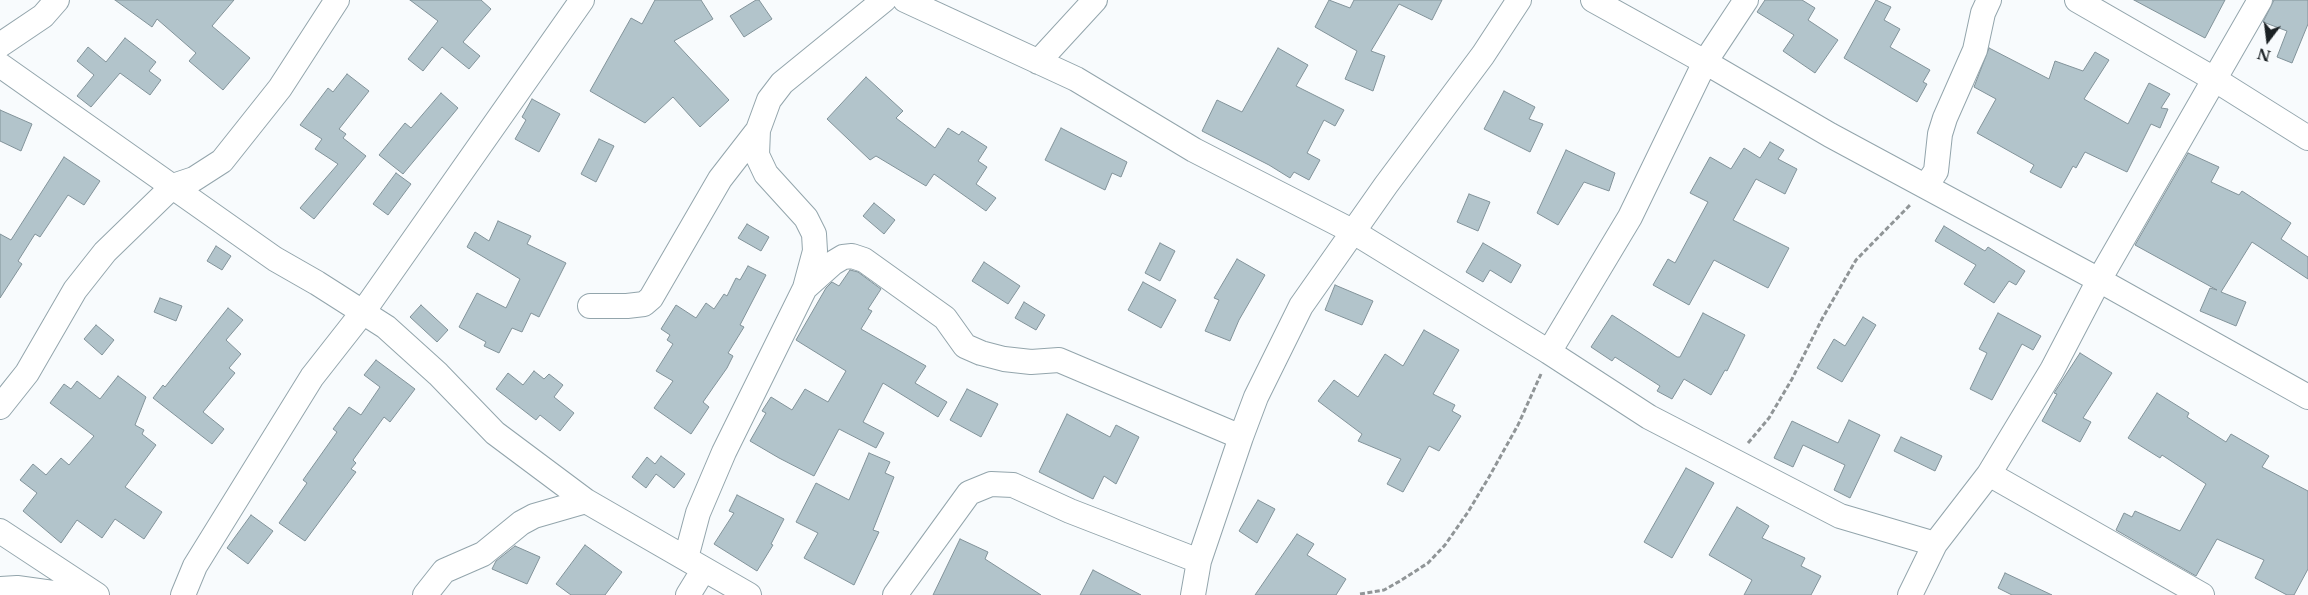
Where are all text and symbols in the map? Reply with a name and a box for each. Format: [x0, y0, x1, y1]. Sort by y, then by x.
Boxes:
north arrow [2243, 15, 2293, 65]
text: N [2255, 44, 2273, 65]

